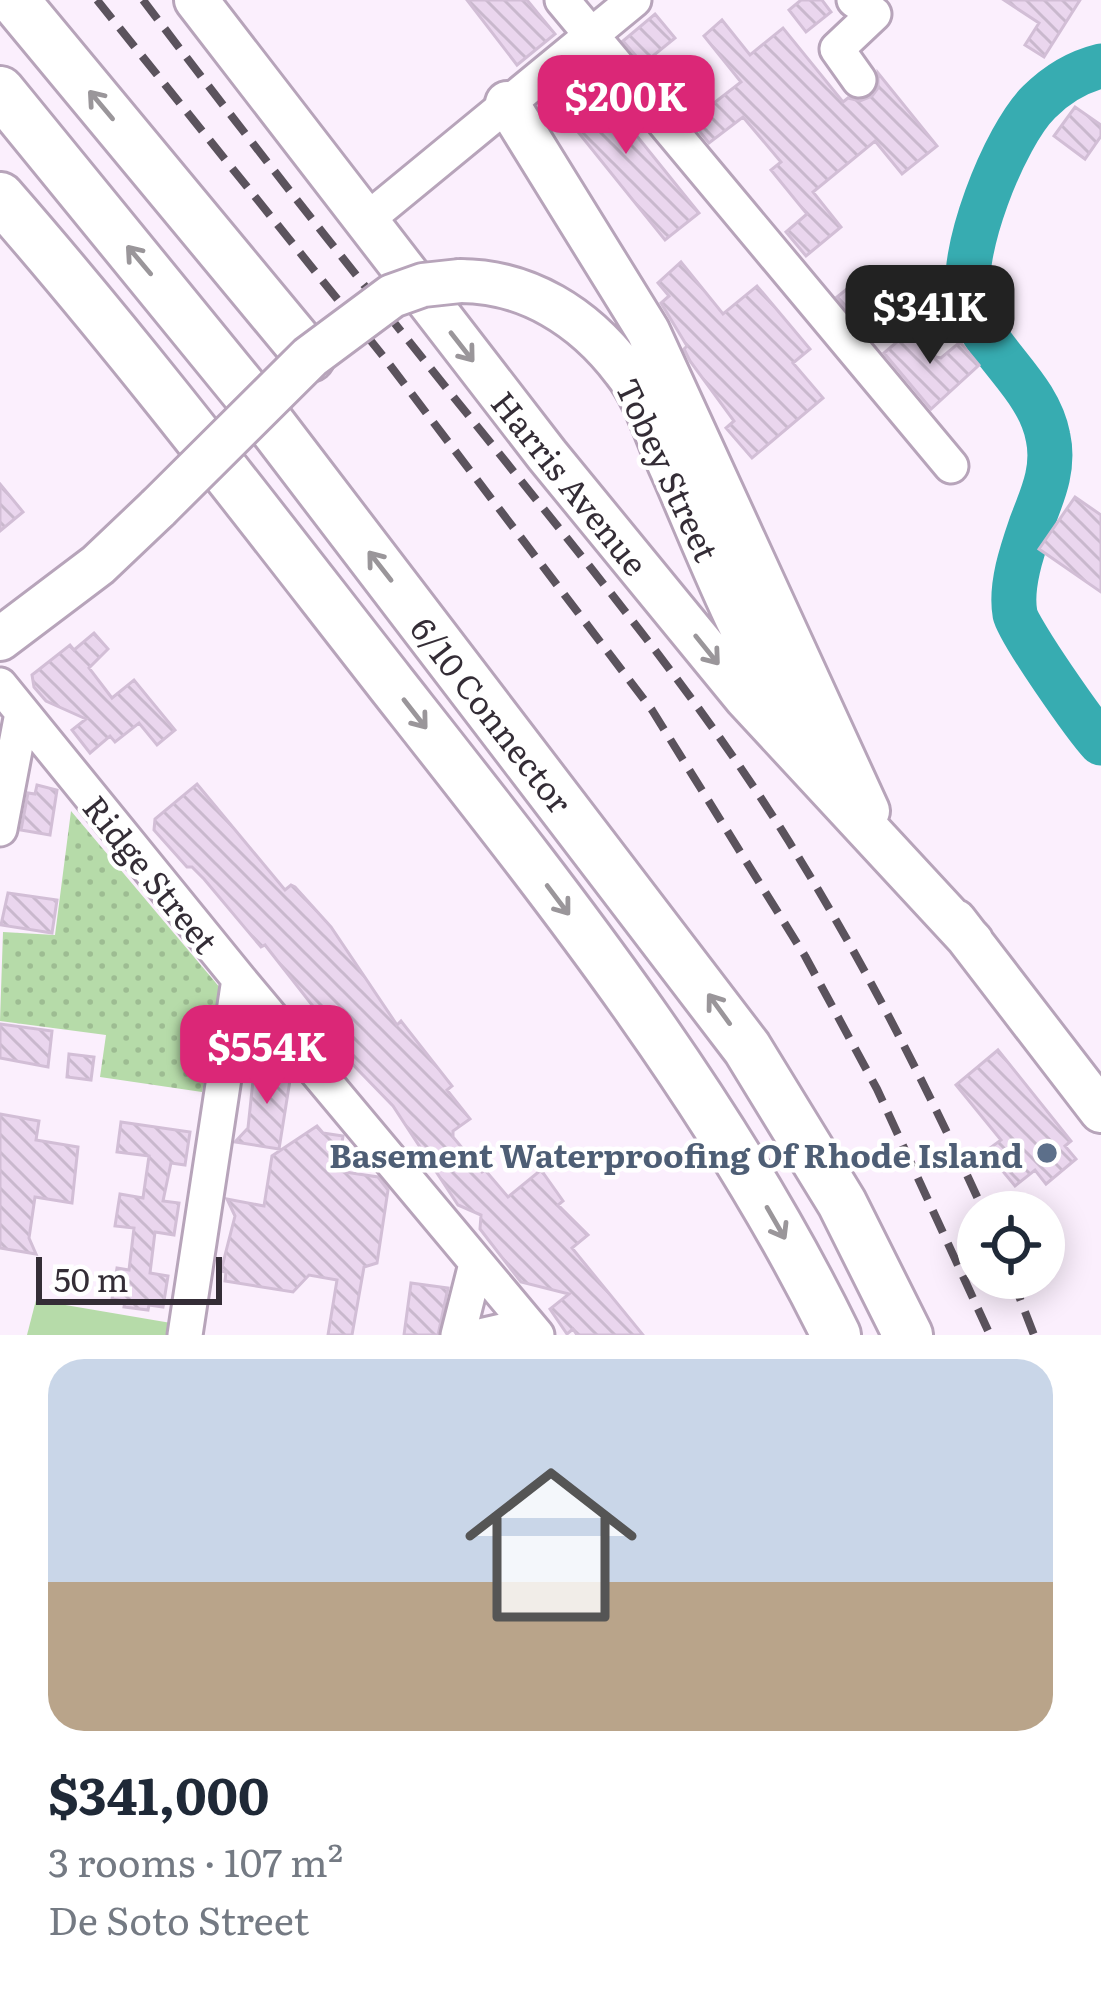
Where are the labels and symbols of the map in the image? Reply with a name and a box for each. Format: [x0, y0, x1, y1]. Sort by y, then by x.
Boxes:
pin: $200K [542, 55, 710, 157]
one-way arrow [89, 90, 115, 122]
one-way arrow [126, 244, 153, 276]
pin: $341K [846, 265, 1014, 367]
one-way arrow [448, 330, 475, 362]
street label: Tobey Street [605, 369, 733, 569]
street label: Harris Avenue [481, 379, 661, 585]
one-way arrow [367, 551, 394, 583]
street label: 6/10 Connector [401, 605, 586, 823]
one-way arrow [693, 634, 720, 666]
one-way arrow [401, 697, 428, 729]
street label: Ridge Street [73, 783, 232, 963]
one-way arrow [545, 883, 571, 916]
one-way arrow [707, 993, 732, 1026]
pin: $554K [183, 1005, 351, 1107]
place label: Basement Waterproofing Of Rhode Island [329, 1129, 1023, 1178]
marker: Basement Waterproofing Of Rhode Island [1034, 1140, 1060, 1166]
one-way arrow [765, 1205, 789, 1240]
scale bar [36, 1251, 222, 1304]

